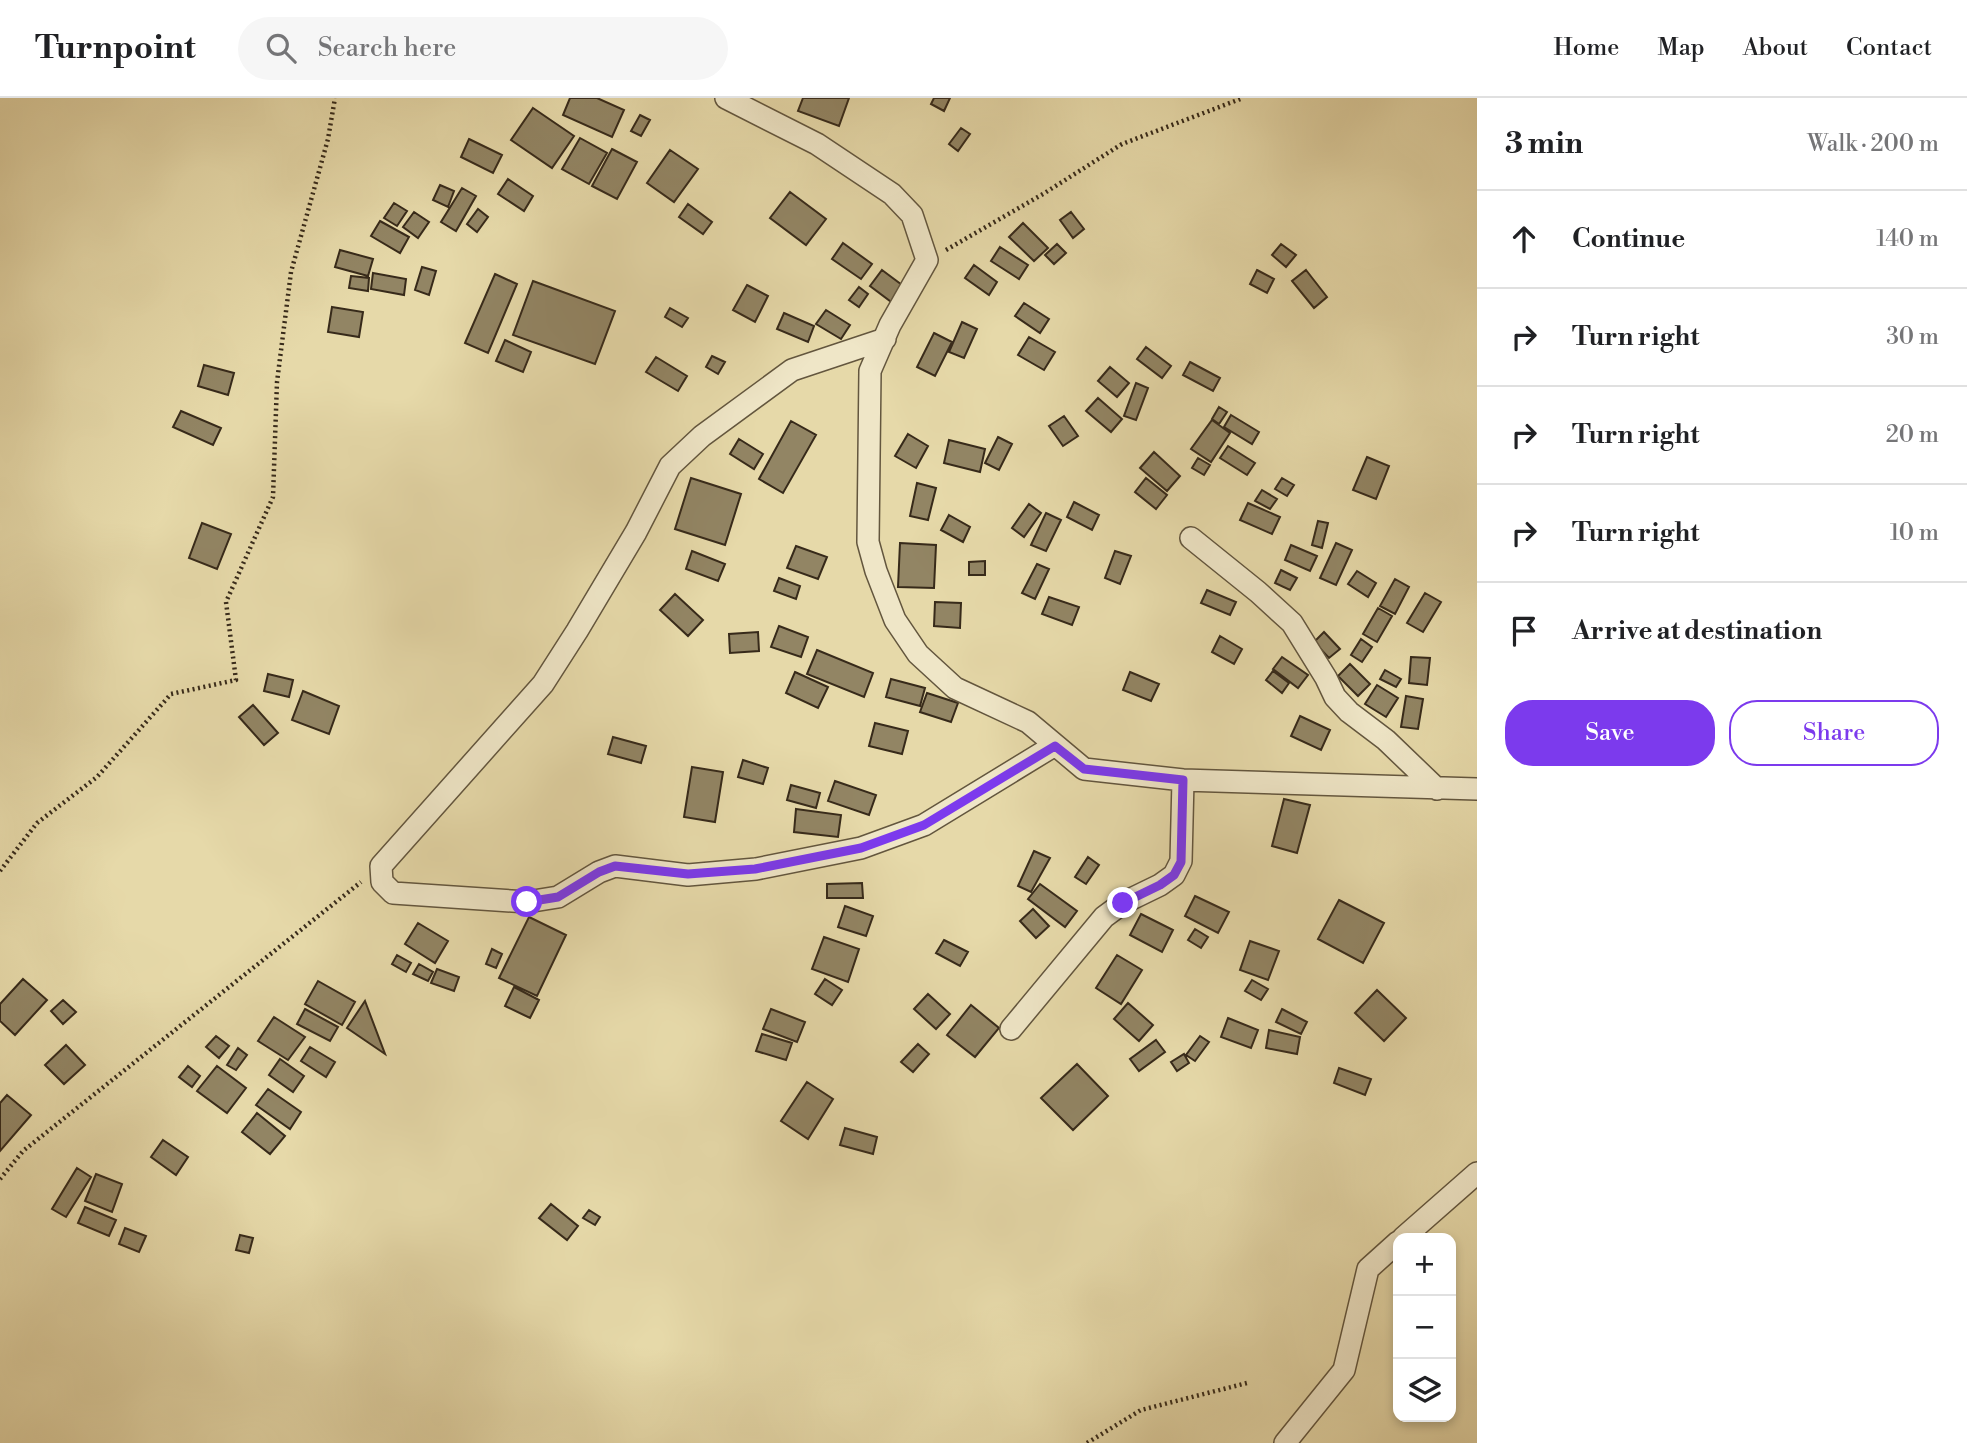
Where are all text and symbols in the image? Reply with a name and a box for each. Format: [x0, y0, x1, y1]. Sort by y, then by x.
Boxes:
search box [238, 17, 728, 80]
text: Turnpoint [35, 28, 196, 69]
icon: search [262, 29, 300, 67]
text: Search here [318, 32, 456, 64]
text: Home [1554, 33, 1619, 63]
text: Map [1657, 33, 1705, 63]
text: About [1743, 33, 1808, 63]
text: Contact [1846, 33, 1932, 63]
text: 3 min [1505, 125, 1583, 163]
text: Walk · 200 m [1807, 130, 1939, 158]
icon: ahead [1505, 220, 1543, 258]
text: Continue [1572, 223, 1685, 255]
text: 140 m [1876, 225, 1939, 253]
icon: right [1505, 318, 1543, 356]
text: Turn right [1572, 321, 1700, 353]
text: 30 m [1886, 323, 1939, 351]
icon: right [1505, 416, 1543, 454]
text: Turn right [1572, 419, 1700, 451]
text: 20 m [1886, 421, 1939, 449]
icon: right [1505, 514, 1543, 552]
text: Turn right [1572, 517, 1700, 549]
text: 10 m [1890, 519, 1939, 547]
icon: arrive [1505, 612, 1543, 650]
text: Arrive at destination [1572, 615, 1822, 647]
button: Save [1505, 700, 1715, 766]
button: Share [1729, 700, 1939, 766]
route start [511, 886, 542, 917]
route end [1107, 887, 1138, 918]
map controls [1393, 1233, 1456, 1422]
button: + [1393, 1233, 1456, 1296]
button: − [1393, 1296, 1456, 1359]
button: layers [1393, 1359, 1456, 1422]

